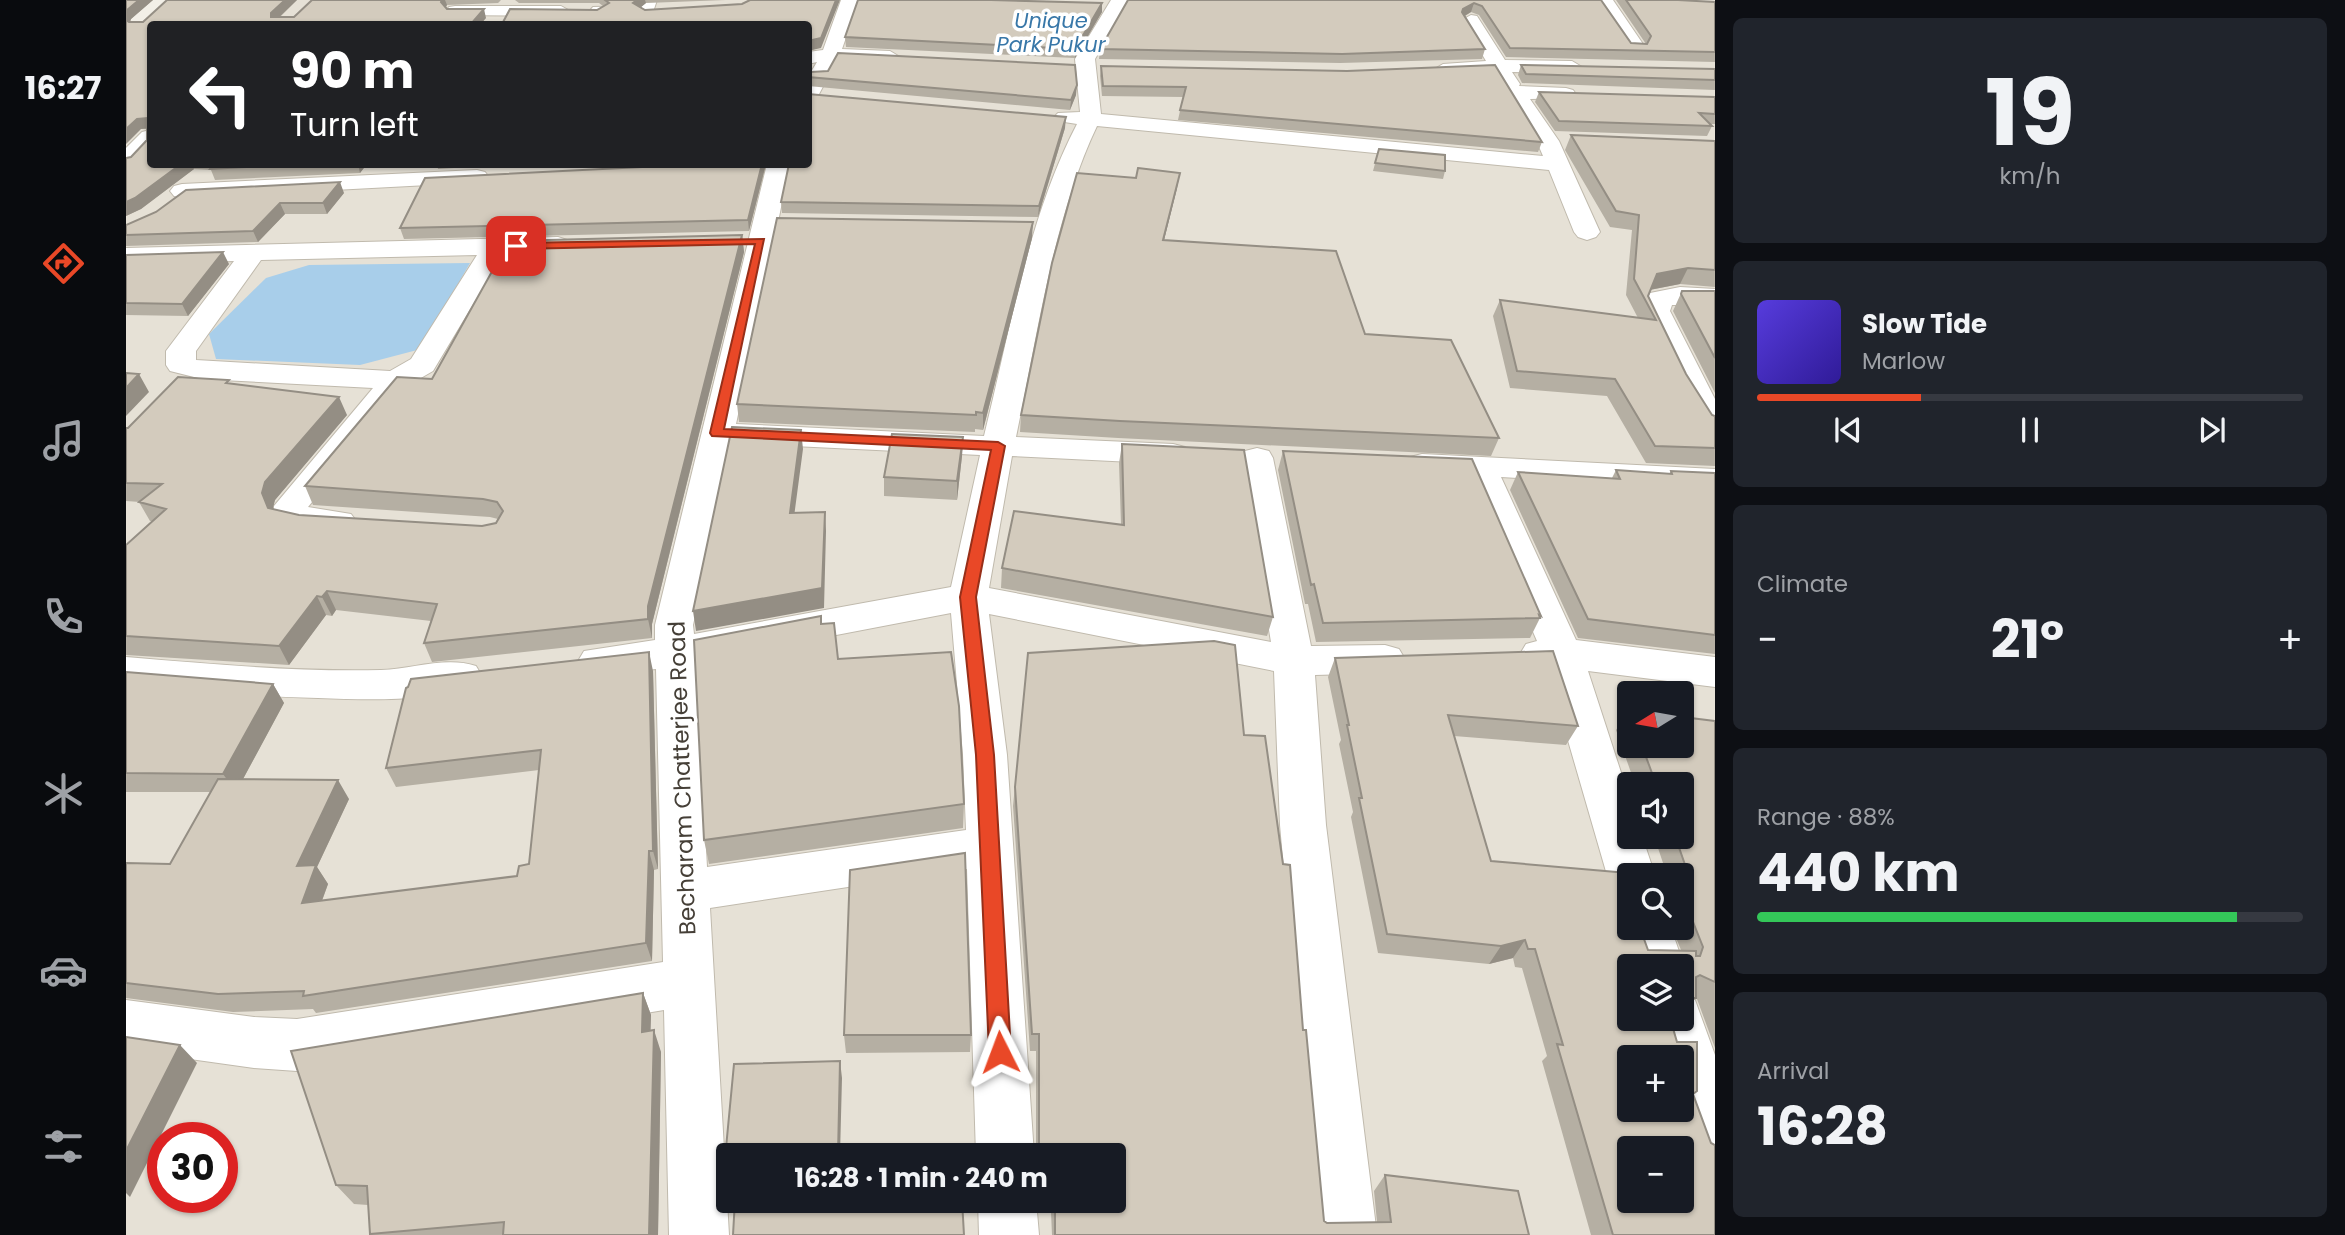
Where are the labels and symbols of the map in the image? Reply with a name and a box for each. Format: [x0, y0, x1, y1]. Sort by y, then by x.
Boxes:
water label: Unique Park Pukur [997, 6, 1107, 59]
pin [486, 216, 546, 276]
street label: Becharam Chatterjee Road [661, 620, 703, 936]
north arrow [1617, 681, 1694, 758]
position arrow [963, 1015, 1037, 1089]
speed limit sign: 30 [147, 1122, 238, 1213]

